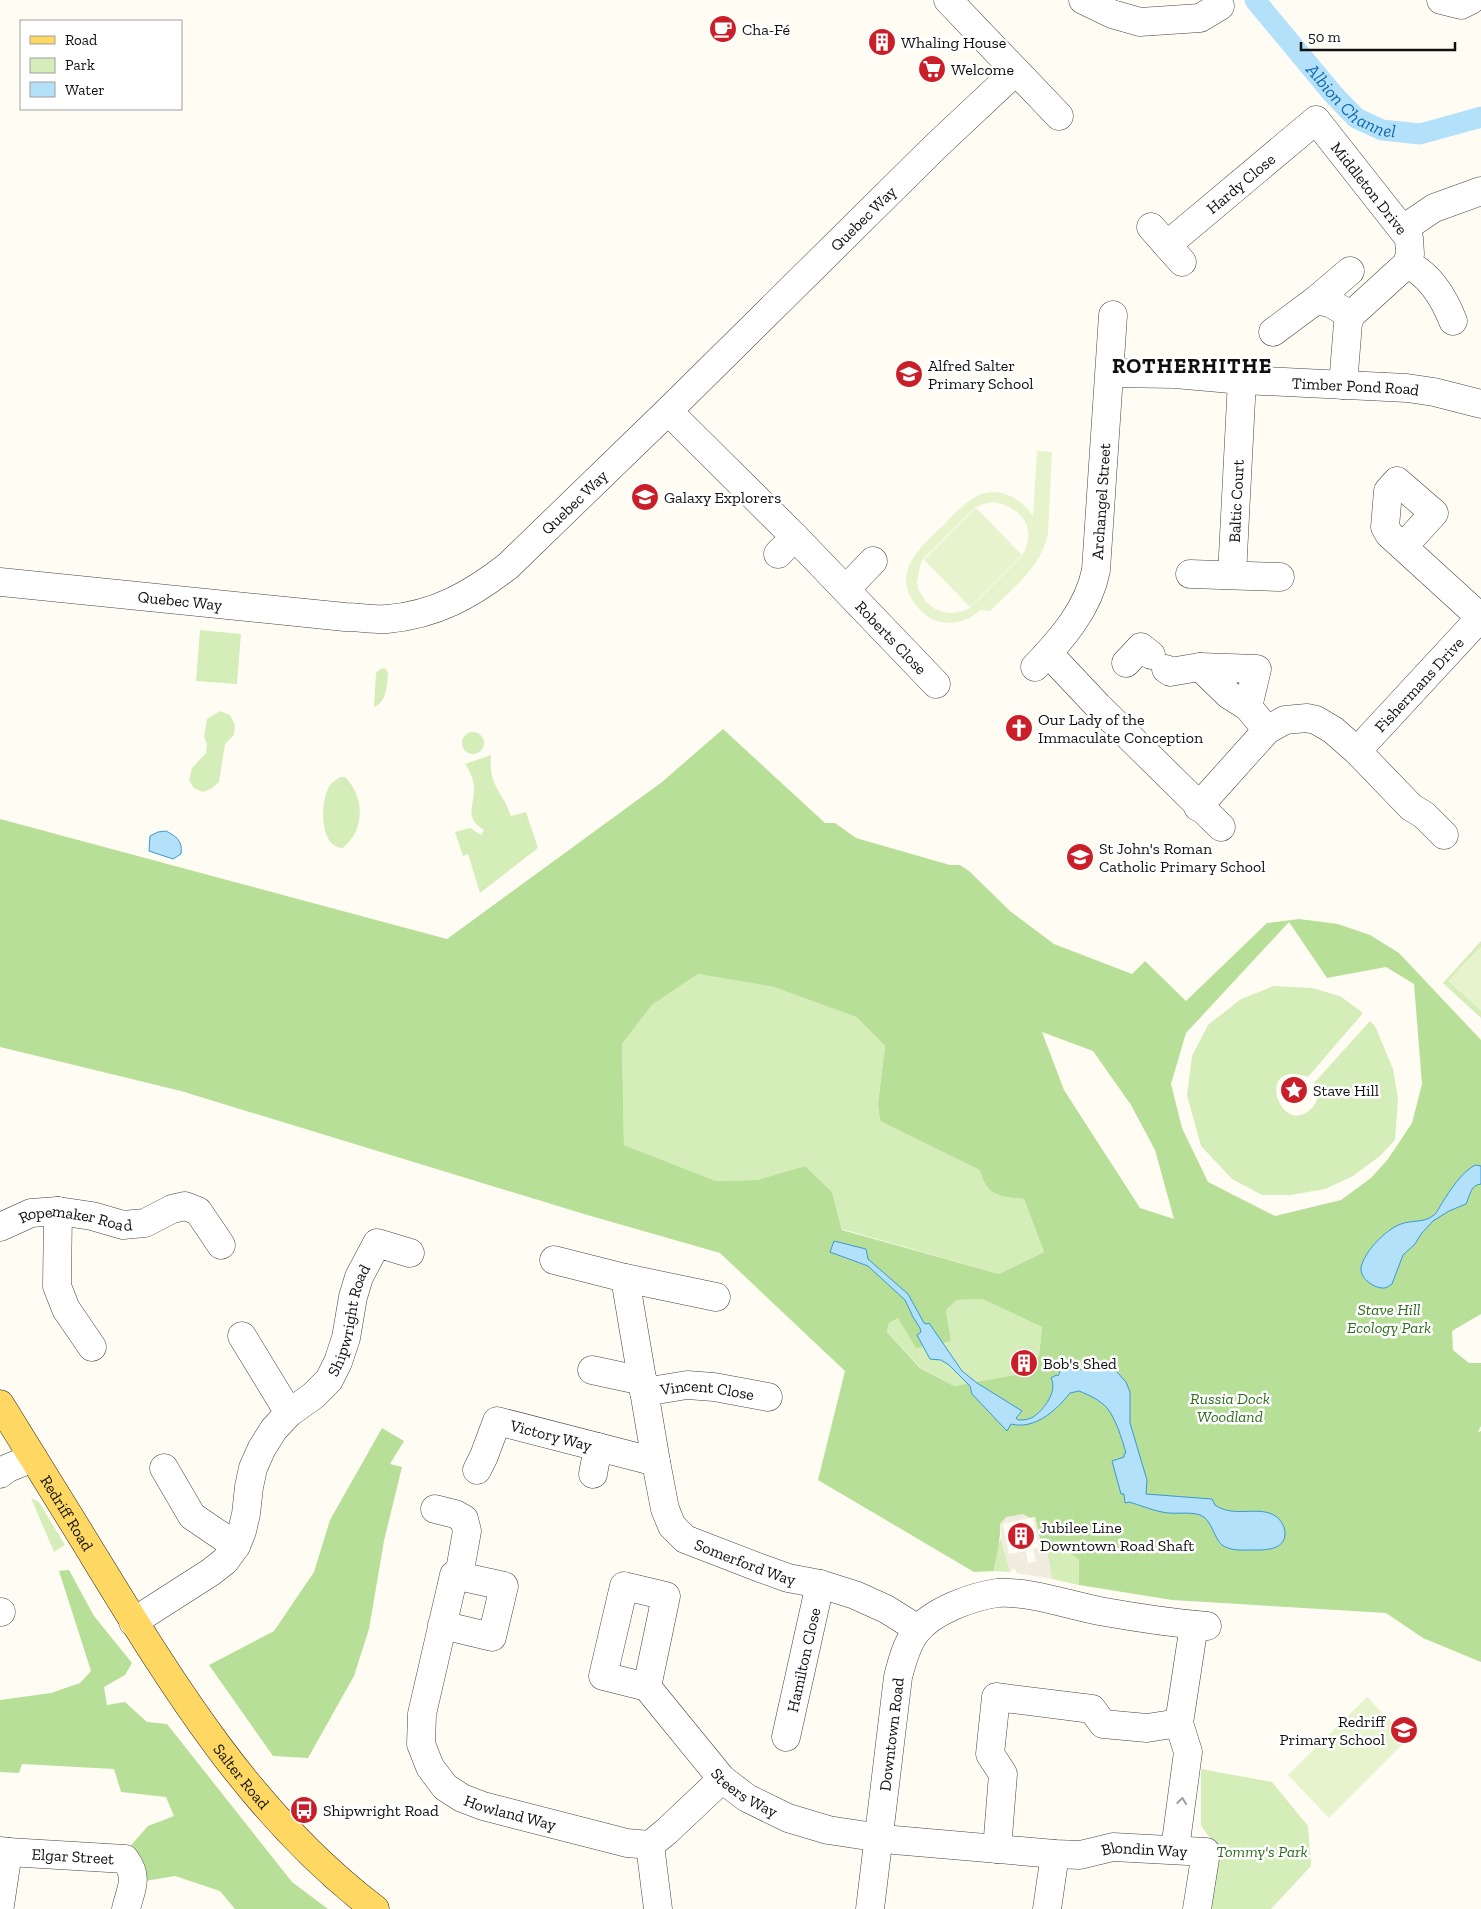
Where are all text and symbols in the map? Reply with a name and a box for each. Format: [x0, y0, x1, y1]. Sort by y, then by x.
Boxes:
cafe icon: Cha-Fé [708, 14, 738, 44]
legend [20, 20, 182, 110]
place label: Cha-Fé [742, 20, 790, 39]
scale bar [1301, 20, 1455, 52]
building icon: Whaling House [867, 27, 897, 57]
text: 50 m [1308, 28, 1341, 46]
text: Road [65, 31, 98, 49]
place label: Whaling House [901, 33, 1006, 52]
supermarket icon: Welcome [917, 54, 947, 84]
text: Park [65, 56, 95, 74]
water label: Albion Channel [1301, 58, 1397, 142]
place label: Welcome [951, 60, 1014, 79]
text: Water [65, 81, 105, 99]
street label: Middleton Drive [1327, 138, 1412, 238]
street label: Hardy Close [1202, 149, 1279, 218]
street label: Quebec Way [826, 181, 900, 255]
district label: ROTHERHITHE [1112, 353, 1272, 378]
place label: Alfred Salter Primary School [928, 356, 1034, 393]
school or university icon: Alfred Salter Primary School [894, 359, 924, 389]
street label: Timber Pond Road [1291, 373, 1421, 399]
street label: Archangel Street [1087, 442, 1114, 560]
street label: Baltic Court [1224, 459, 1247, 543]
street label: Quebec Way [537, 465, 612, 538]
school or university icon: Galaxy Explorers [630, 482, 660, 512]
place label: Galaxy Explorers [664, 488, 781, 507]
street label: Quebec Way [137, 587, 224, 614]
street label: Roberts Close [852, 597, 931, 678]
street label: Fishermans Drive [1370, 633, 1467, 736]
place label: Our Lady of the Immaculate Conception [1038, 710, 1204, 747]
church icon: Our Lady of the Immaculate Conception [1004, 713, 1034, 743]
place label: St John's Roman Catholic Primary School [1099, 839, 1266, 876]
school or university icon: St John's Roman Catholic Primary School [1065, 842, 1095, 872]
place icon: Stave Hill [1279, 1075, 1309, 1105]
place label: Stave Hill [1313, 1081, 1379, 1100]
street label: Ropemaker Road [15, 1201, 133, 1234]
street label: Shipwright Road [323, 1261, 374, 1379]
park label: Stave Hill Ecology Park [1347, 1300, 1431, 1337]
building icon: Bob's Shed [1009, 1348, 1039, 1378]
place label: Bob's Shed [1043, 1354, 1117, 1373]
street label: Vincent Close [658, 1375, 756, 1404]
park label: Russia Dock Woodland [1190, 1389, 1270, 1426]
street label: Victory Way [507, 1415, 595, 1455]
street label: Redriff Road [37, 1472, 98, 1554]
place label: Jubilee Line Downtown Road Shaft [1040, 1518, 1194, 1555]
building icon: Jubilee Line Downtown Road Shaft [1006, 1521, 1036, 1551]
street label: Somerford Way [692, 1534, 798, 1589]
street label: Hamilton Close [782, 1606, 824, 1714]
street label: Downtown Road [875, 1676, 907, 1792]
place label: Redriff Primary School [1279, 1712, 1386, 1749]
school or university icon: Redriff Primary School [1389, 1715, 1419, 1745]
street label: Salter Road [210, 1740, 274, 1813]
street label: Steers Way [707, 1764, 782, 1821]
street label: Howland Way [461, 1790, 559, 1834]
bus stop icon: Shipwright Road [289, 1795, 319, 1825]
one-way arrow [1176, 1797, 1186, 1805]
place label: Shipwright Road [323, 1801, 439, 1820]
street label: Blondin Way [1099, 1837, 1189, 1861]
park label: Tommy's Park [1216, 1842, 1308, 1861]
street label: Elgar Street [31, 1844, 115, 1868]

